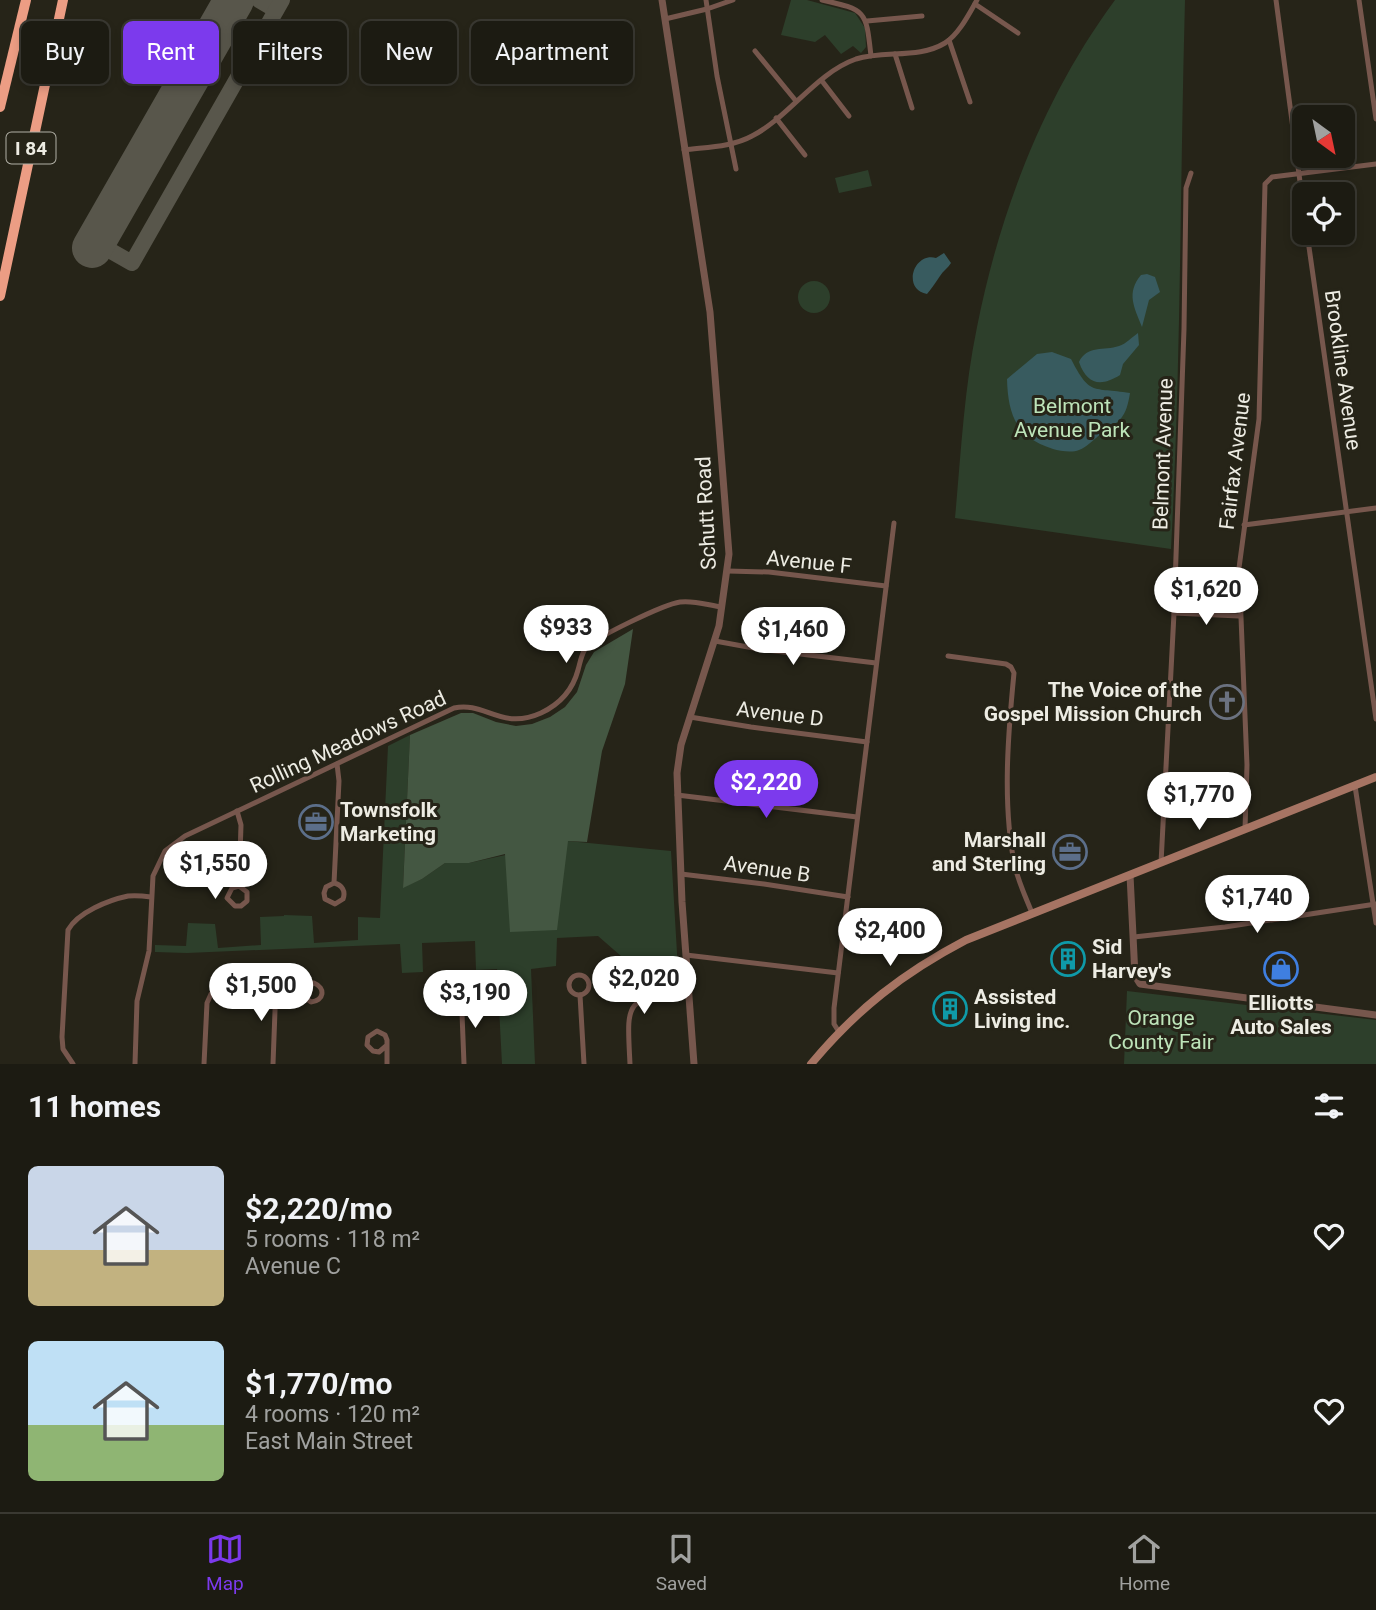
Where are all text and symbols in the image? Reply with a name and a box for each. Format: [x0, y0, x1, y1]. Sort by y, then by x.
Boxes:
chip: Buy [21, 21, 109, 84]
chip: Rent [123, 21, 219, 84]
chip: Filters [233, 21, 347, 84]
chip: New [361, 21, 457, 84]
chip: Apartment [471, 21, 633, 84]
north arrow [1292, 105, 1354, 168]
map controls [1292, 105, 1355, 245]
road number: I 84 [7, 132, 56, 164]
button: locate [1292, 182, 1355, 245]
street label: Brookline Avenue [1320, 288, 1366, 452]
street label: Belmont Avenue [1148, 378, 1178, 530]
street label: Fairfax Avenue [1215, 391, 1255, 531]
park label: Belmont Avenue Park [1014, 394, 1130, 442]
street label: Schutt Road [691, 456, 721, 570]
street label: Avenue F [765, 546, 853, 578]
pin: $1,620 [1149, 568, 1263, 627]
text: $1,620 [1170, 576, 1242, 603]
pin: $933 [525, 606, 607, 665]
pin: $1,460 [736, 608, 850, 667]
text: $933 [540, 614, 592, 641]
text: $1,460 [757, 616, 829, 643]
place label: The Voice of the Gospel Mission Church [984, 678, 1202, 726]
church icon: The Voice of the Gospel Mission Church [1208, 683, 1246, 721]
street label: Rolling Meadows Road [246, 686, 450, 798]
street label: Avenue D [735, 697, 825, 731]
pin: $2,220 [709, 760, 823, 820]
text: $2,220 [730, 769, 802, 796]
pin: $1,770 [1142, 772, 1256, 832]
text: $1,770 [1163, 781, 1235, 808]
place label: Townsfolk Marketing [340, 798, 438, 846]
office icon: Townsfolk Marketing [297, 803, 335, 841]
place label: Marshall and Sterling [932, 828, 1046, 876]
office icon: Marshall and Sterling [1051, 833, 1089, 871]
pin: $1,550 [158, 842, 272, 901]
text: $1,550 [179, 850, 251, 877]
street label: Avenue B [722, 851, 812, 887]
pin: $1,740 [1200, 876, 1314, 935]
text: $1,740 [1221, 884, 1293, 911]
pin: $2,400 [833, 908, 947, 968]
text: $2,400 [854, 917, 926, 944]
place label: Sid Harvey's [1092, 935, 1172, 983]
building icon: Sid Harvey's [1049, 940, 1087, 978]
shop icon: Elliotts Auto Sales [1262, 950, 1300, 988]
pin: $2,020 [587, 956, 701, 1016]
pin: $1,500 [204, 964, 318, 1023]
text: $2,020 [608, 965, 680, 992]
pin: $3,190 [418, 970, 532, 1030]
text: $1,500 [225, 972, 297, 999]
text: $3,190 [439, 979, 511, 1006]
place label: Assisted Living inc. [974, 985, 1070, 1033]
building icon: Assisted Living inc. [931, 990, 969, 1028]
place label: Elliotts Auto Sales [1230, 991, 1332, 1039]
park label: Orange County Fair [1108, 1006, 1214, 1054]
icon: filters [1310, 1087, 1348, 1125]
text: 11 homes [28, 1089, 161, 1124]
text: $2,220/mo [245, 1191, 393, 1226]
icon: home [84, 1194, 168, 1278]
icon: heart [1310, 1217, 1348, 1255]
text: 5 rooms · 118 m² [245, 1226, 420, 1253]
text: Avenue C [245, 1253, 341, 1280]
text: $1,770/mo [245, 1366, 393, 1401]
icon: home [84, 1369, 168, 1453]
icon: heart [1310, 1392, 1348, 1430]
text: 4 rooms · 120 m² [245, 1401, 420, 1428]
text: East Main Street [245, 1428, 413, 1455]
tab: Map [206, 1530, 244, 1595]
tab: Saved [656, 1530, 707, 1595]
tab: Home [1119, 1530, 1170, 1595]

